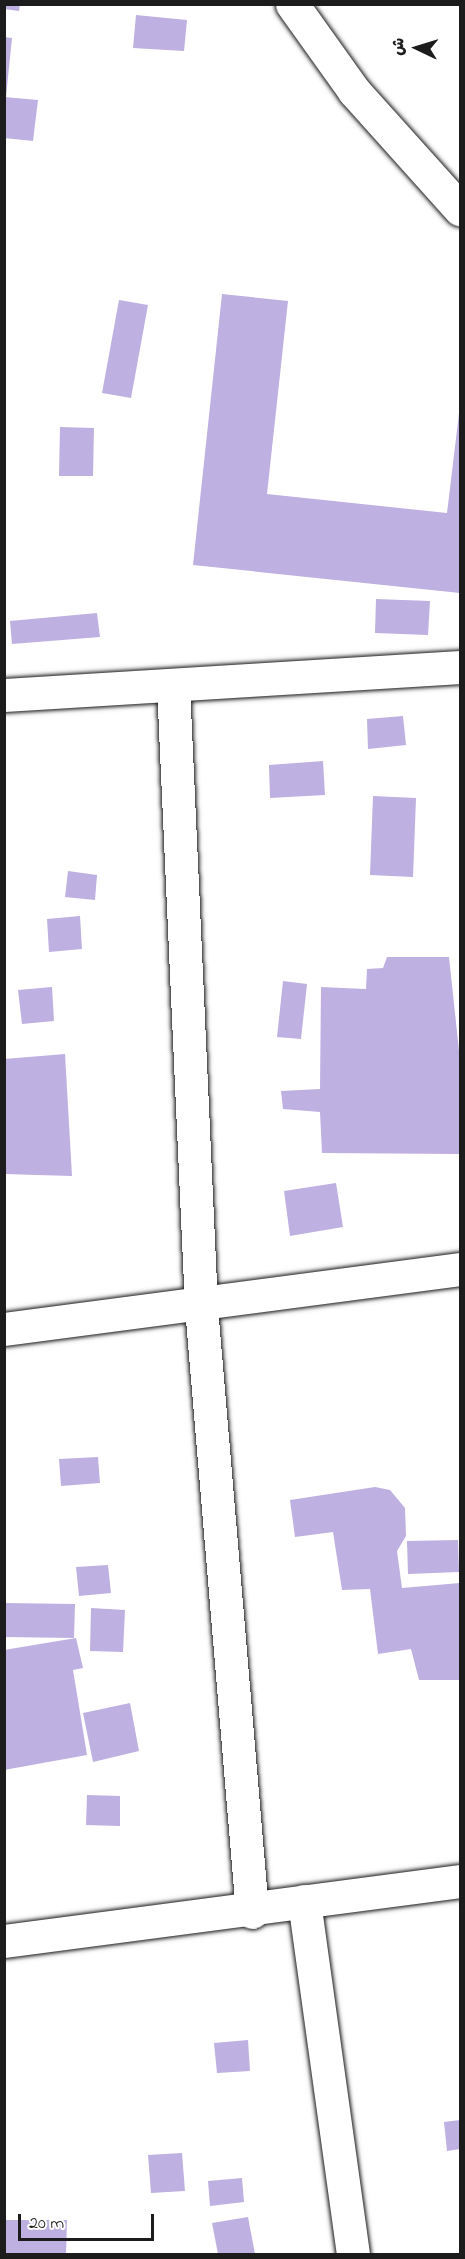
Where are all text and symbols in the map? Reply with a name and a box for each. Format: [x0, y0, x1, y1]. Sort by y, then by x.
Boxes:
north arrow [387, 18, 447, 78]
text: ش [386, 37, 412, 56]
scale bar [21, 2202, 158, 2240]
text: 20 m [29, 2211, 64, 2237]

